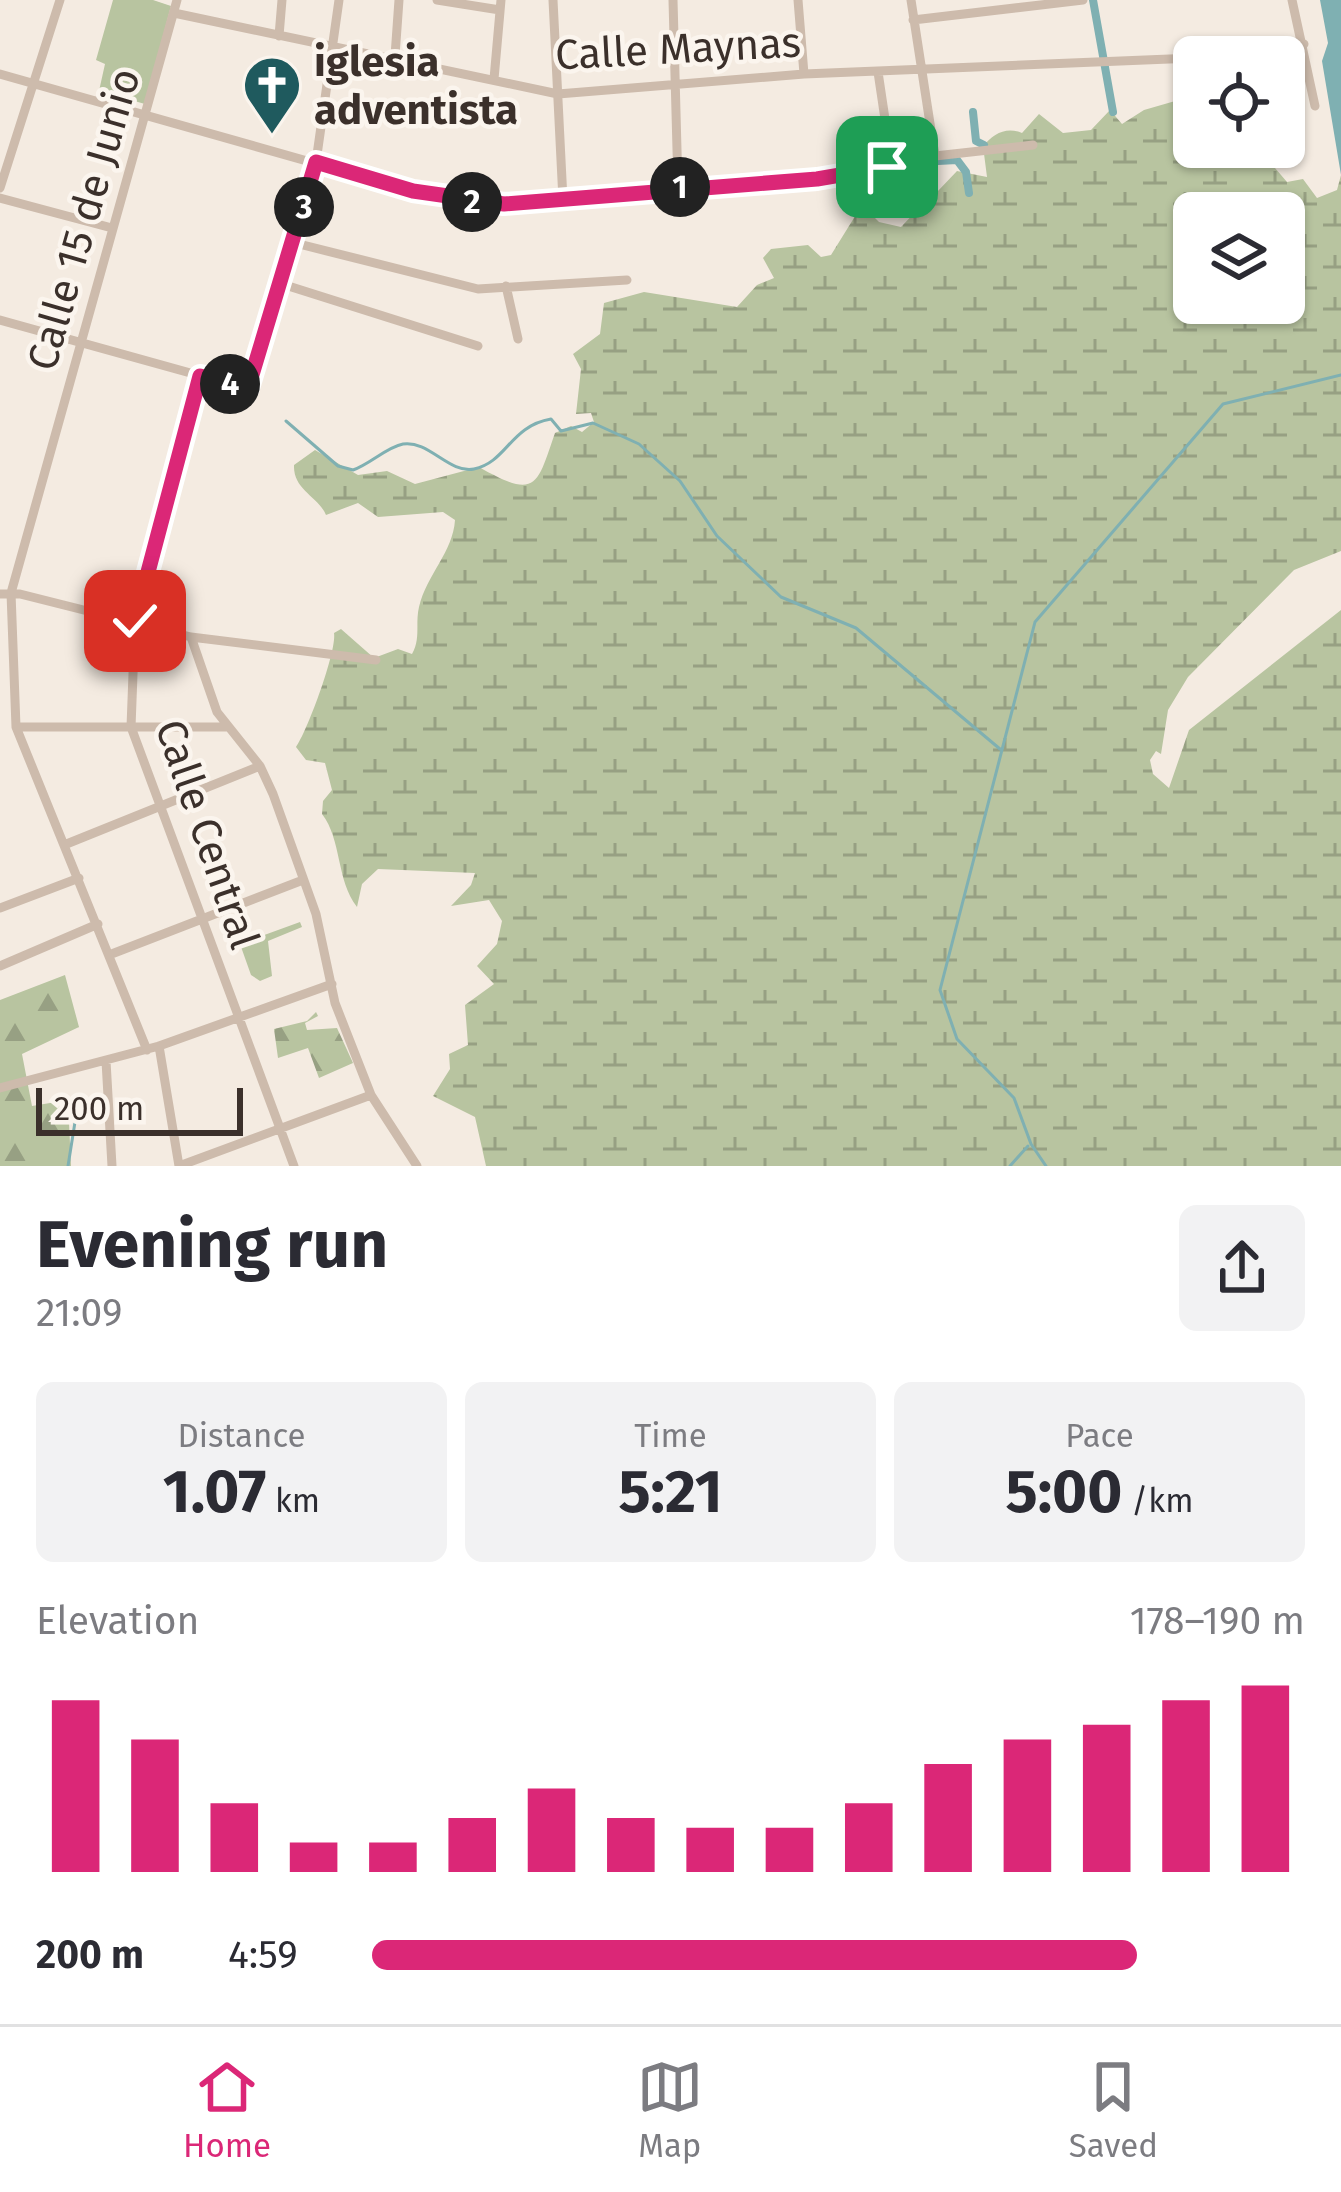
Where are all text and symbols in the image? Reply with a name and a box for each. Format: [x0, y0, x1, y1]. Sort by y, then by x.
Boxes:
street label: Calle Maynas [554, 18, 802, 80]
map controls [1173, 36, 1305, 324]
button: locate [1173, 36, 1305, 168]
place label: iglesia adventista [314, 37, 518, 135]
church icon: iglesia adventista [241, 54, 303, 136]
street label: Calle 15 de Junio [17, 63, 151, 376]
pin [836, 116, 938, 218]
icon: arrive [854, 134, 920, 200]
pin: 1 [650, 157, 710, 217]
text: 1 [672, 167, 688, 207]
pin: 2 [442, 172, 502, 232]
pin: 3 [274, 177, 334, 237]
text: 2 [463, 182, 481, 222]
text: 3 [295, 187, 313, 227]
button: layers [1173, 192, 1305, 324]
pin: 4 [200, 354, 260, 414]
text: 4 [221, 364, 239, 404]
pin [84, 570, 186, 672]
icon: check [102, 588, 168, 654]
street label: Calle Central [145, 713, 270, 955]
scale bar [36, 1082, 243, 1135]
text: 200 m [54, 1089, 144, 1129]
text: Evening run [36, 1205, 388, 1284]
button: share [1179, 1205, 1305, 1331]
text: 21:09 [36, 1290, 122, 1336]
text: Distance [177, 1416, 306, 1456]
text: Time [634, 1416, 707, 1456]
text: Pace [1065, 1416, 1134, 1456]
text: 1.07 [163, 1456, 266, 1528]
text: 5:21 [618, 1456, 723, 1528]
text: 5:00 [1006, 1456, 1122, 1528]
text: km [266, 1481, 320, 1521]
text: /km [1122, 1481, 1193, 1521]
text: Elevation [36, 1598, 199, 1644]
text: 178–190 m [1130, 1598, 1305, 1644]
text: 200 m [36, 1932, 144, 1978]
text: 4:59 [228, 1932, 298, 1978]
tab: Home [183, 2054, 271, 2166]
tab: Map [637, 2054, 703, 2166]
tab: Saved [1069, 2054, 1158, 2166]

